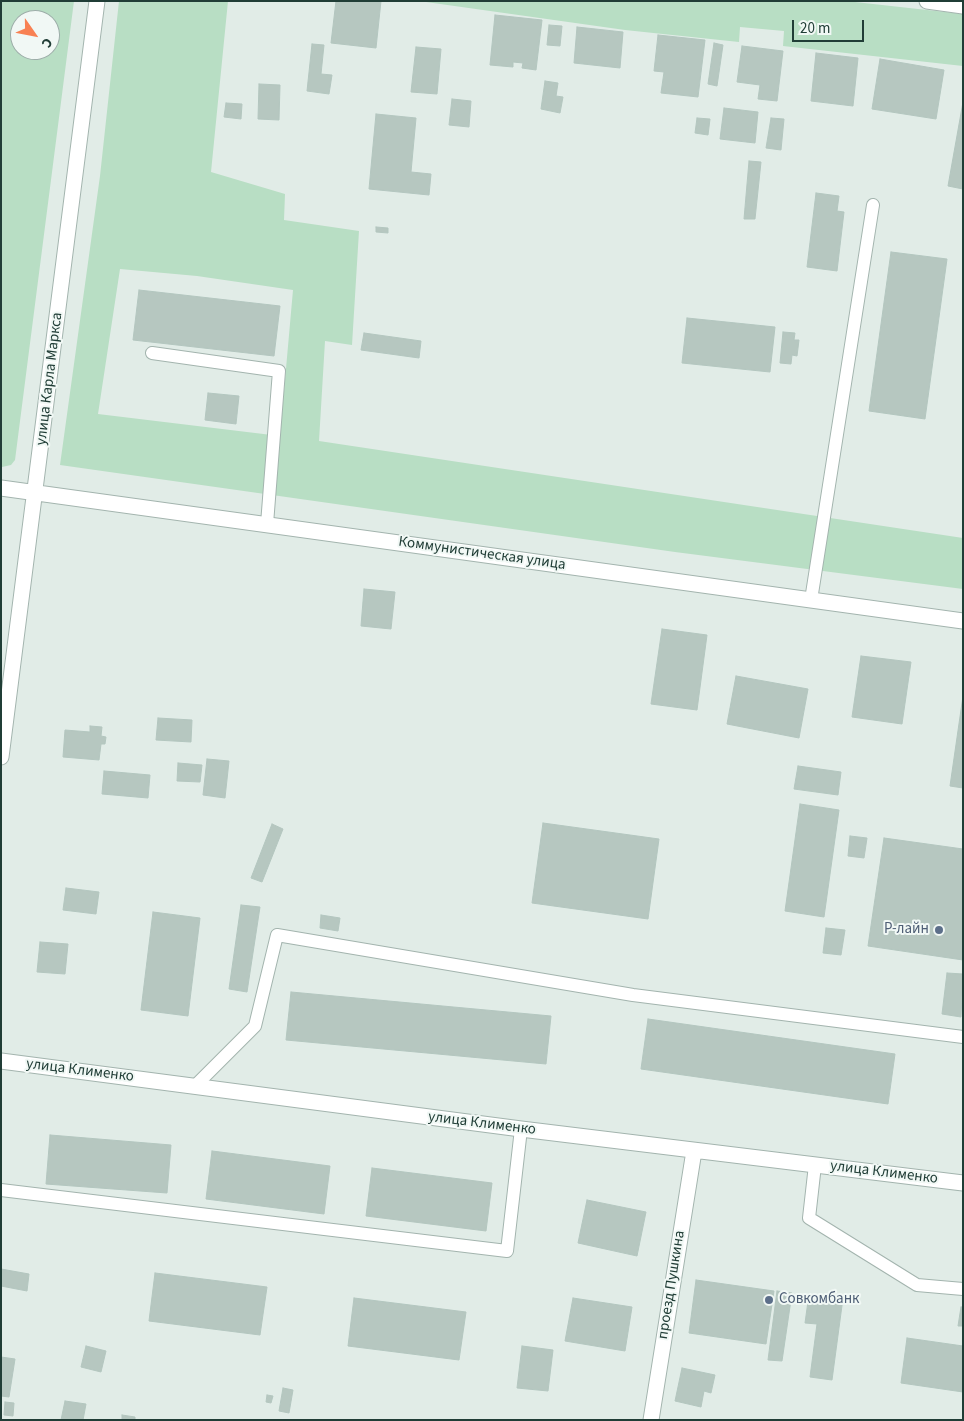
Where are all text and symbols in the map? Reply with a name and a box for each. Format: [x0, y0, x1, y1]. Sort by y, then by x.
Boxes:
north arrow [10, 10, 60, 60]
scale bar [794, 10, 866, 42]
text: 20 m [800, 18, 830, 39]
text: С [36, 34, 57, 51]
street label: улица Карла Маркса [33, 312, 67, 446]
street label: Коммунистическая улица [397, 533, 567, 575]
place label: Р-лайн [884, 921, 929, 939]
marker: Р-лайн [933, 924, 945, 936]
street label: улица Клименко [25, 1055, 135, 1087]
street label: улица Клименко [427, 1108, 537, 1140]
street label: улица Клименко [829, 1157, 939, 1189]
street label: проезд Пушкина [655, 1229, 689, 1341]
place label: Совкомбанк [779, 1291, 860, 1309]
marker: Совкомбанк [763, 1294, 775, 1306]

